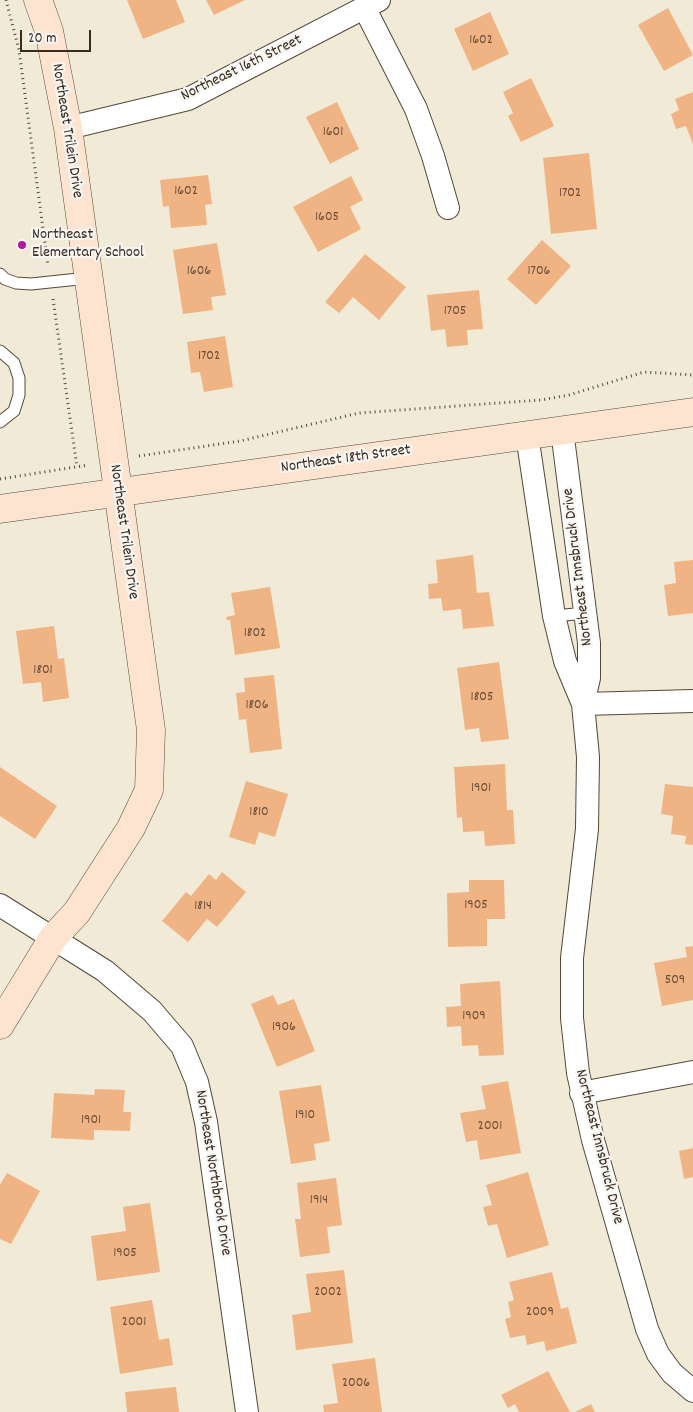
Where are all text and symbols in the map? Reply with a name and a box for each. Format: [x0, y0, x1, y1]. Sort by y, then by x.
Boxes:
scale bar [22, 20, 94, 52]
text: 20 m [28, 28, 56, 50]
street label: Northeast 16th Street [178, 31, 306, 107]
house number: 1602 [469, 33, 493, 49]
street label: Northeast Trilein Drive [46, 62, 86, 200]
house number: 1601 [323, 125, 343, 141]
house number: 1602 [174, 184, 198, 200]
house number: 1702 [559, 186, 581, 202]
house number: 1605 [315, 210, 339, 226]
place label: Northeast Elementary School [32, 226, 144, 264]
marker: Northeast Elementary School [16, 239, 28, 251]
house number: 1606 [187, 264, 211, 280]
house number: 1706 [528, 264, 550, 280]
house number: 1705 [444, 304, 466, 320]
house number: 1702 [198, 349, 220, 365]
street label: Northeast 18th Street [280, 441, 412, 479]
street label: Northeast Trilein Drive [104, 463, 142, 601]
street label: Northeast Innsbruck Drive [560, 487, 598, 647]
house number: 1802 [244, 626, 266, 642]
house number: 1801 [33, 663, 53, 679]
house number: 1805 [471, 690, 493, 706]
house number: 1806 [245, 698, 269, 714]
house number: 1901 [471, 781, 491, 797]
house number: 1810 [249, 805, 269, 821]
house number: 1905 [464, 898, 488, 914]
house number: 1814 [194, 899, 212, 915]
house number: 509 [665, 973, 685, 989]
house number: 1909 [462, 1009, 486, 1025]
house number: 1906 [272, 1020, 296, 1036]
street label: Northeast Innsbruck Drive [569, 1068, 627, 1226]
street label: Northeast Northbrook Drive [189, 1089, 235, 1257]
house number: 1910 [295, 1108, 315, 1124]
house number: 1901 [81, 1113, 101, 1129]
house number: 2001 [478, 1119, 502, 1135]
house number: 1914 [310, 1193, 328, 1209]
house number: 1905 [113, 1246, 137, 1262]
house number: 2002 [314, 1285, 342, 1301]
house number: 2009 [526, 1305, 554, 1321]
house number: 2001 [122, 1315, 146, 1331]
house number: 2006 [342, 1376, 370, 1392]

